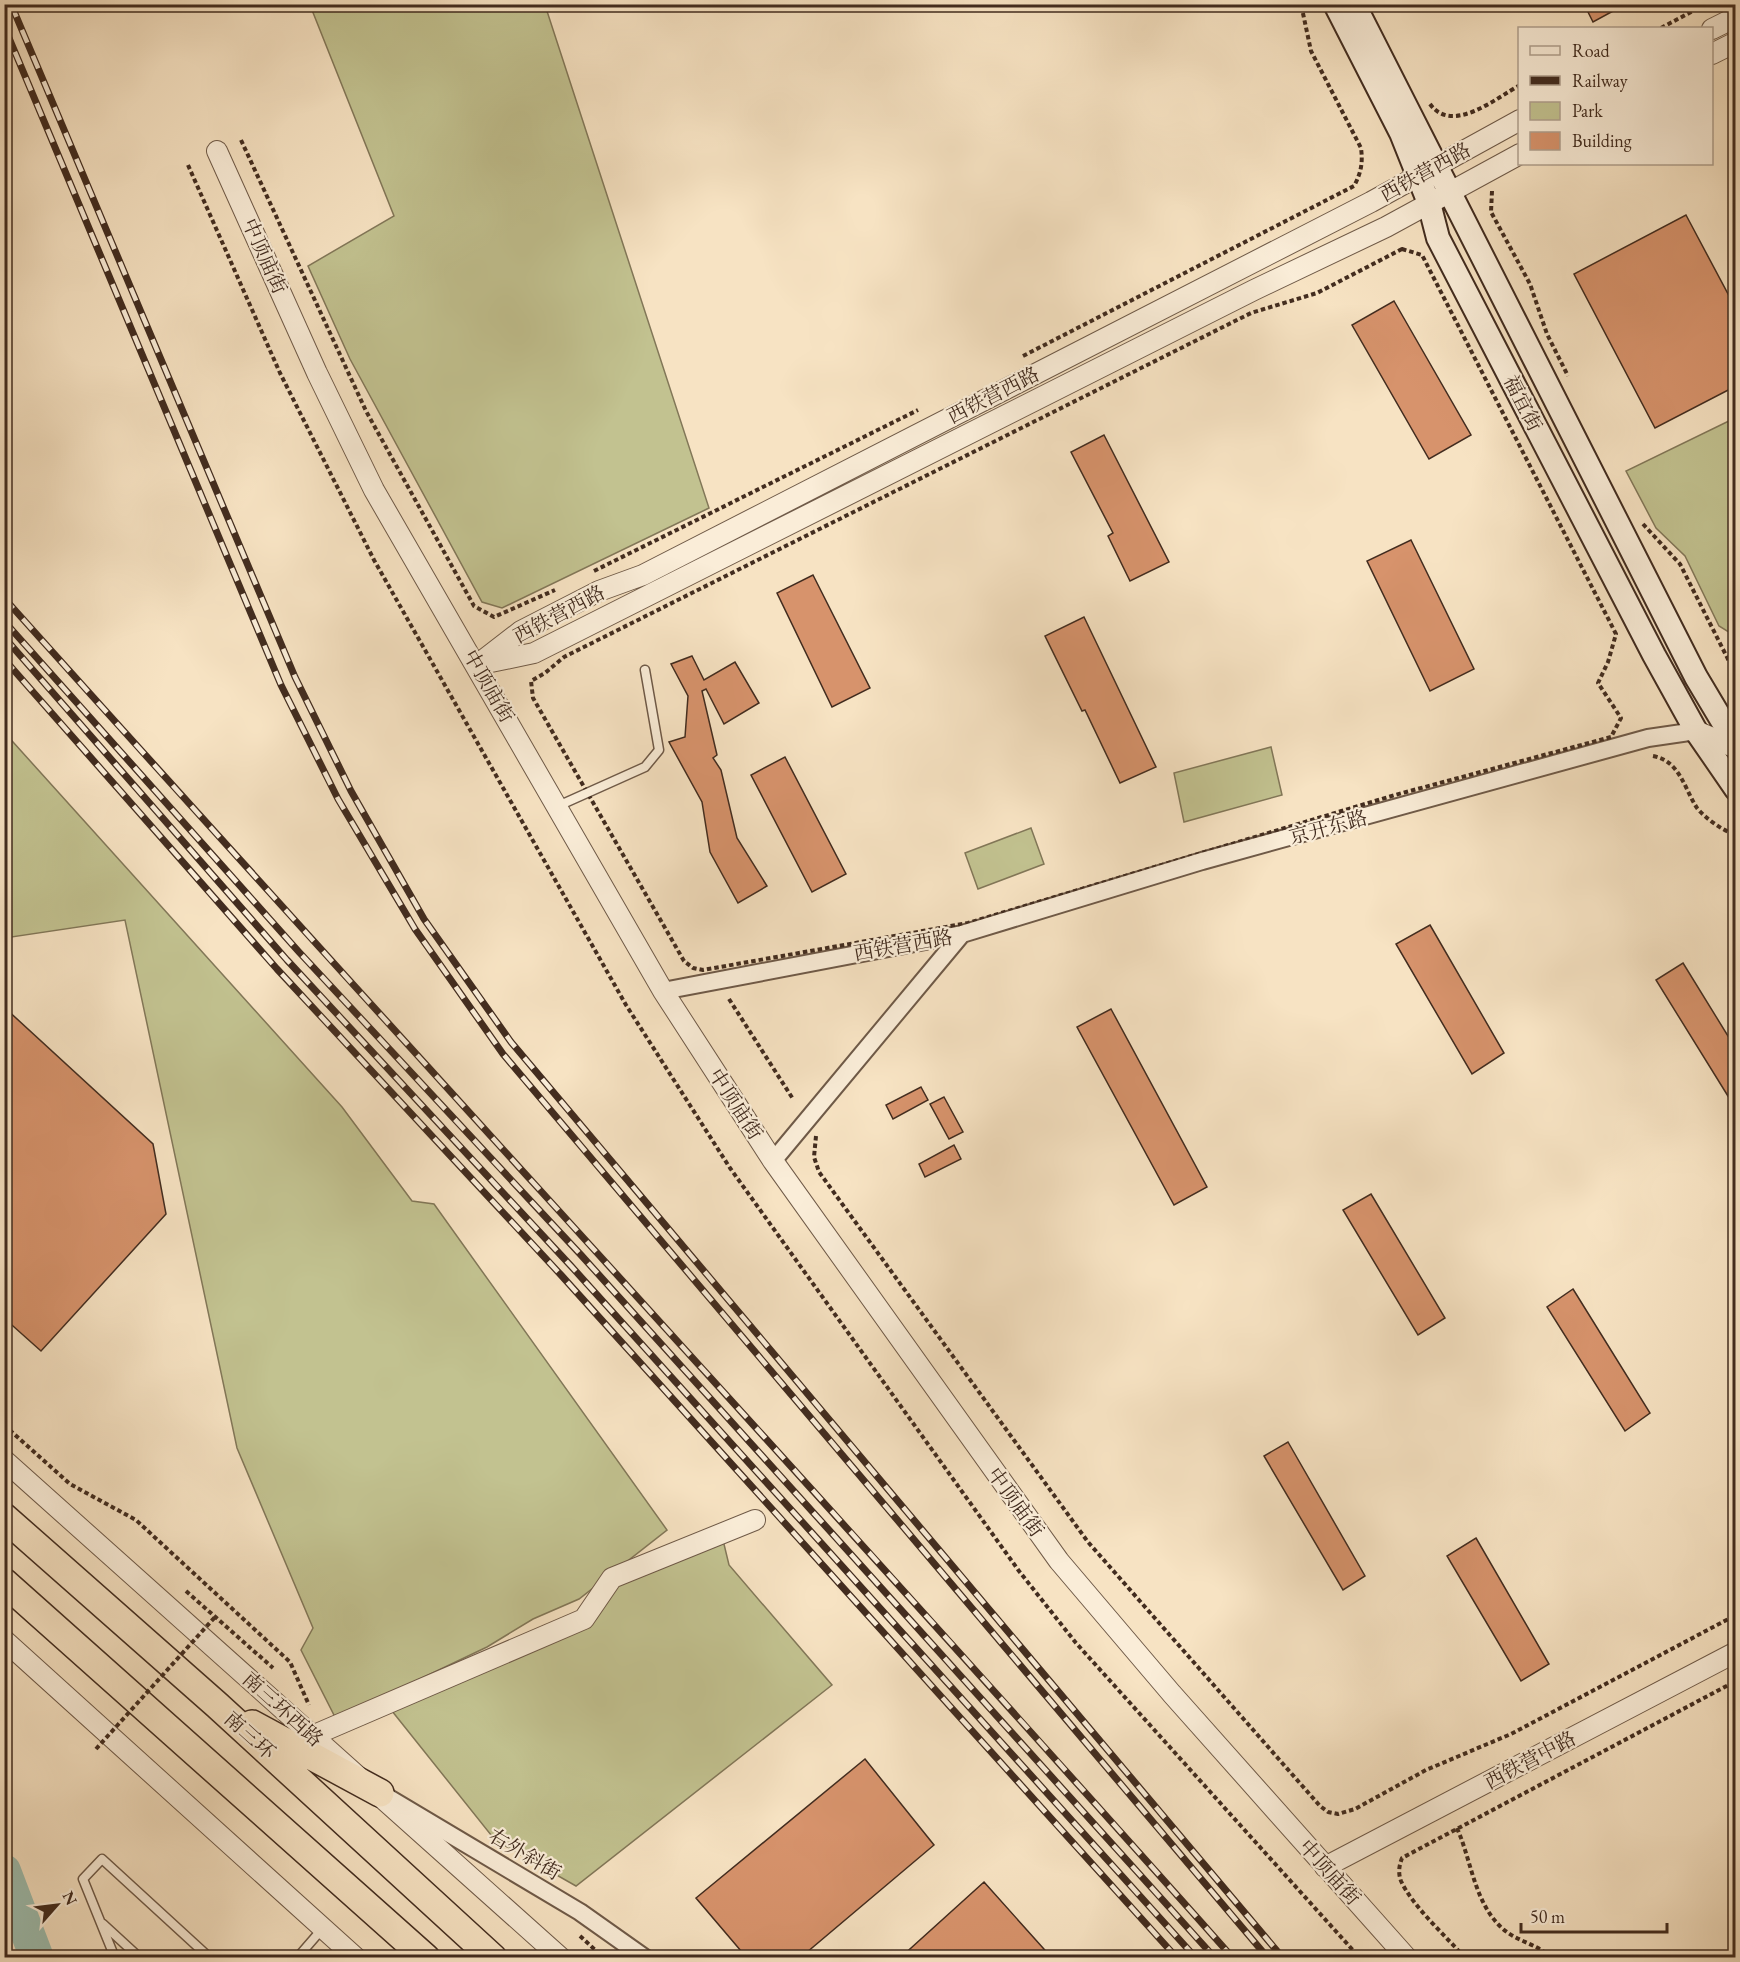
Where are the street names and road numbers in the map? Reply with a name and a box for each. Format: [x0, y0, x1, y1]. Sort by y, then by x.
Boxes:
street label: 西铁营西路 [1375, 136, 1475, 208]
street label: 中顶庙街 [237, 214, 293, 298]
street label: 西铁营西路 [943, 361, 1043, 429]
street label: 福宜街 [1498, 370, 1548, 436]
street label: 西铁营西路 [509, 579, 609, 649]
street label: 中顶庙街 [458, 645, 520, 727]
street label: 京开东路 [1286, 804, 1370, 850]
street label: 西铁营西路 [852, 924, 954, 966]
street label: 中顶庙街 [703, 1063, 769, 1145]
street label: 中顶庙街 [982, 1462, 1050, 1542]
street label: 南三环西路 [238, 1667, 328, 1751]
street label: 南三环 [220, 1706, 280, 1764]
street label: 西铁营中路 [1480, 1725, 1580, 1795]
street label: 右外斜街 [484, 1822, 566, 1886]
street label: 中顶庙街 [1294, 1834, 1366, 1910]

